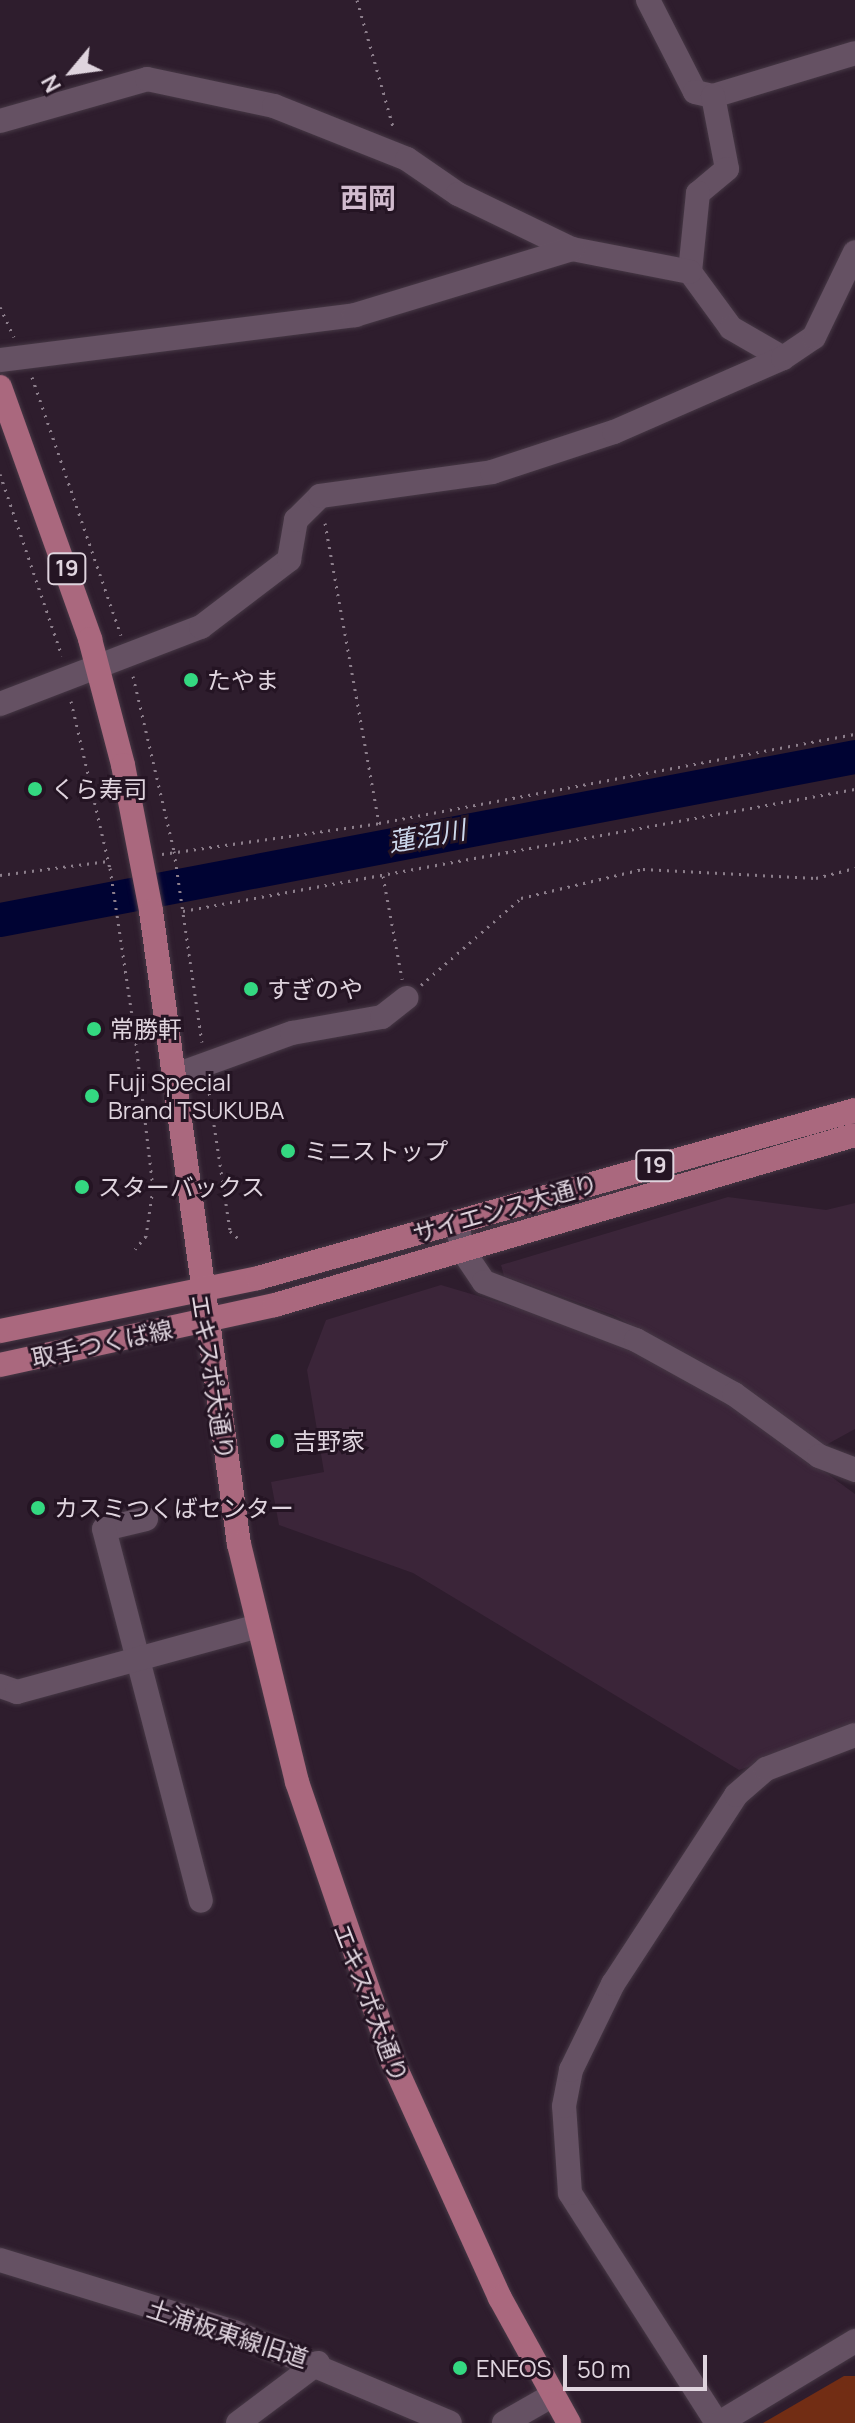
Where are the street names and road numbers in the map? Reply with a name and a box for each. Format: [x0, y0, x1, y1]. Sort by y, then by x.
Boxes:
road number: 19 [47, 551, 87, 587]
road number: 19 [635, 1148, 675, 1184]
street label: サイエンス大通り [409, 1168, 601, 1248]
street label: エキスポ大通り [186, 1292, 240, 1462]
street label: 取手つくば線 [29, 1314, 175, 1372]
street label: エキスポ大通り [327, 1919, 415, 2087]
street label: 土浦板東線旧道 [144, 2293, 312, 2373]

